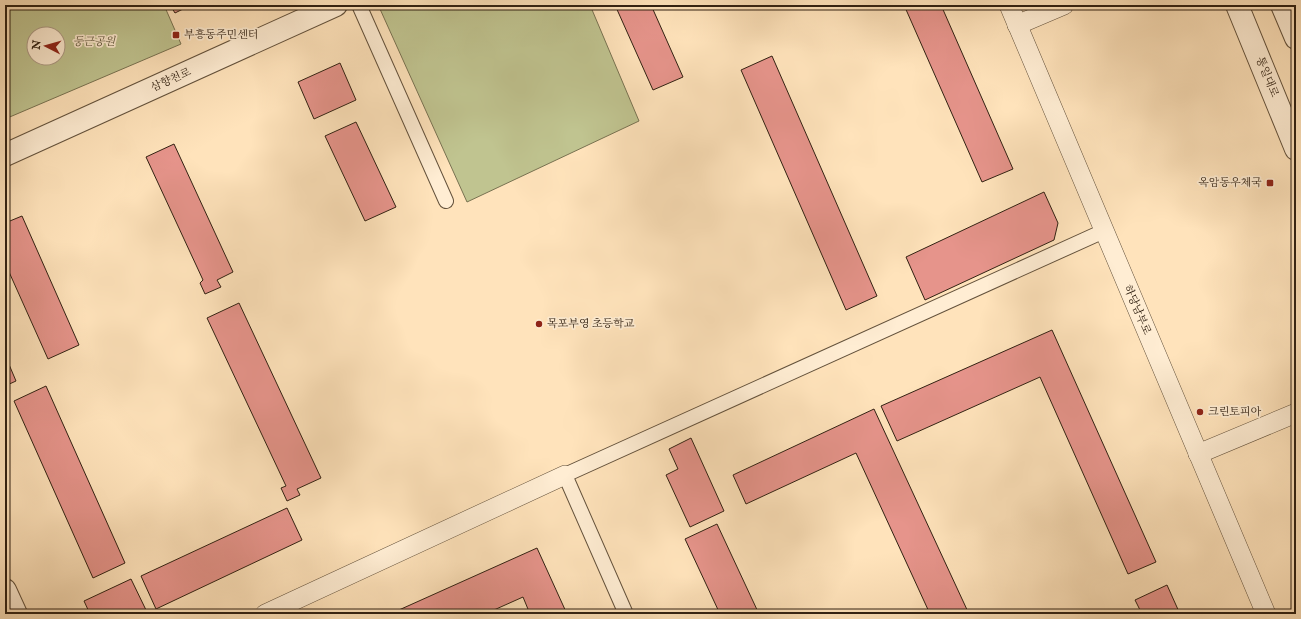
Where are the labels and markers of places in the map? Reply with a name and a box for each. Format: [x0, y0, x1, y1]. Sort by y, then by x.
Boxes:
place label: 부흥동주민센터 [184, 28, 258, 42]
marker: 부흥동주민센터 [171, 30, 181, 40]
place label: 옥암동우체국 [1198, 176, 1262, 190]
marker: 옥암동우체국 [1265, 178, 1275, 188]
place label: 목포부영 초등학교 [547, 317, 635, 331]
marker: 목포부영 초등학교 [534, 319, 544, 329]
place label: 크린토피아 [1208, 405, 1262, 419]
marker: 크린토피아 [1195, 407, 1205, 417]

